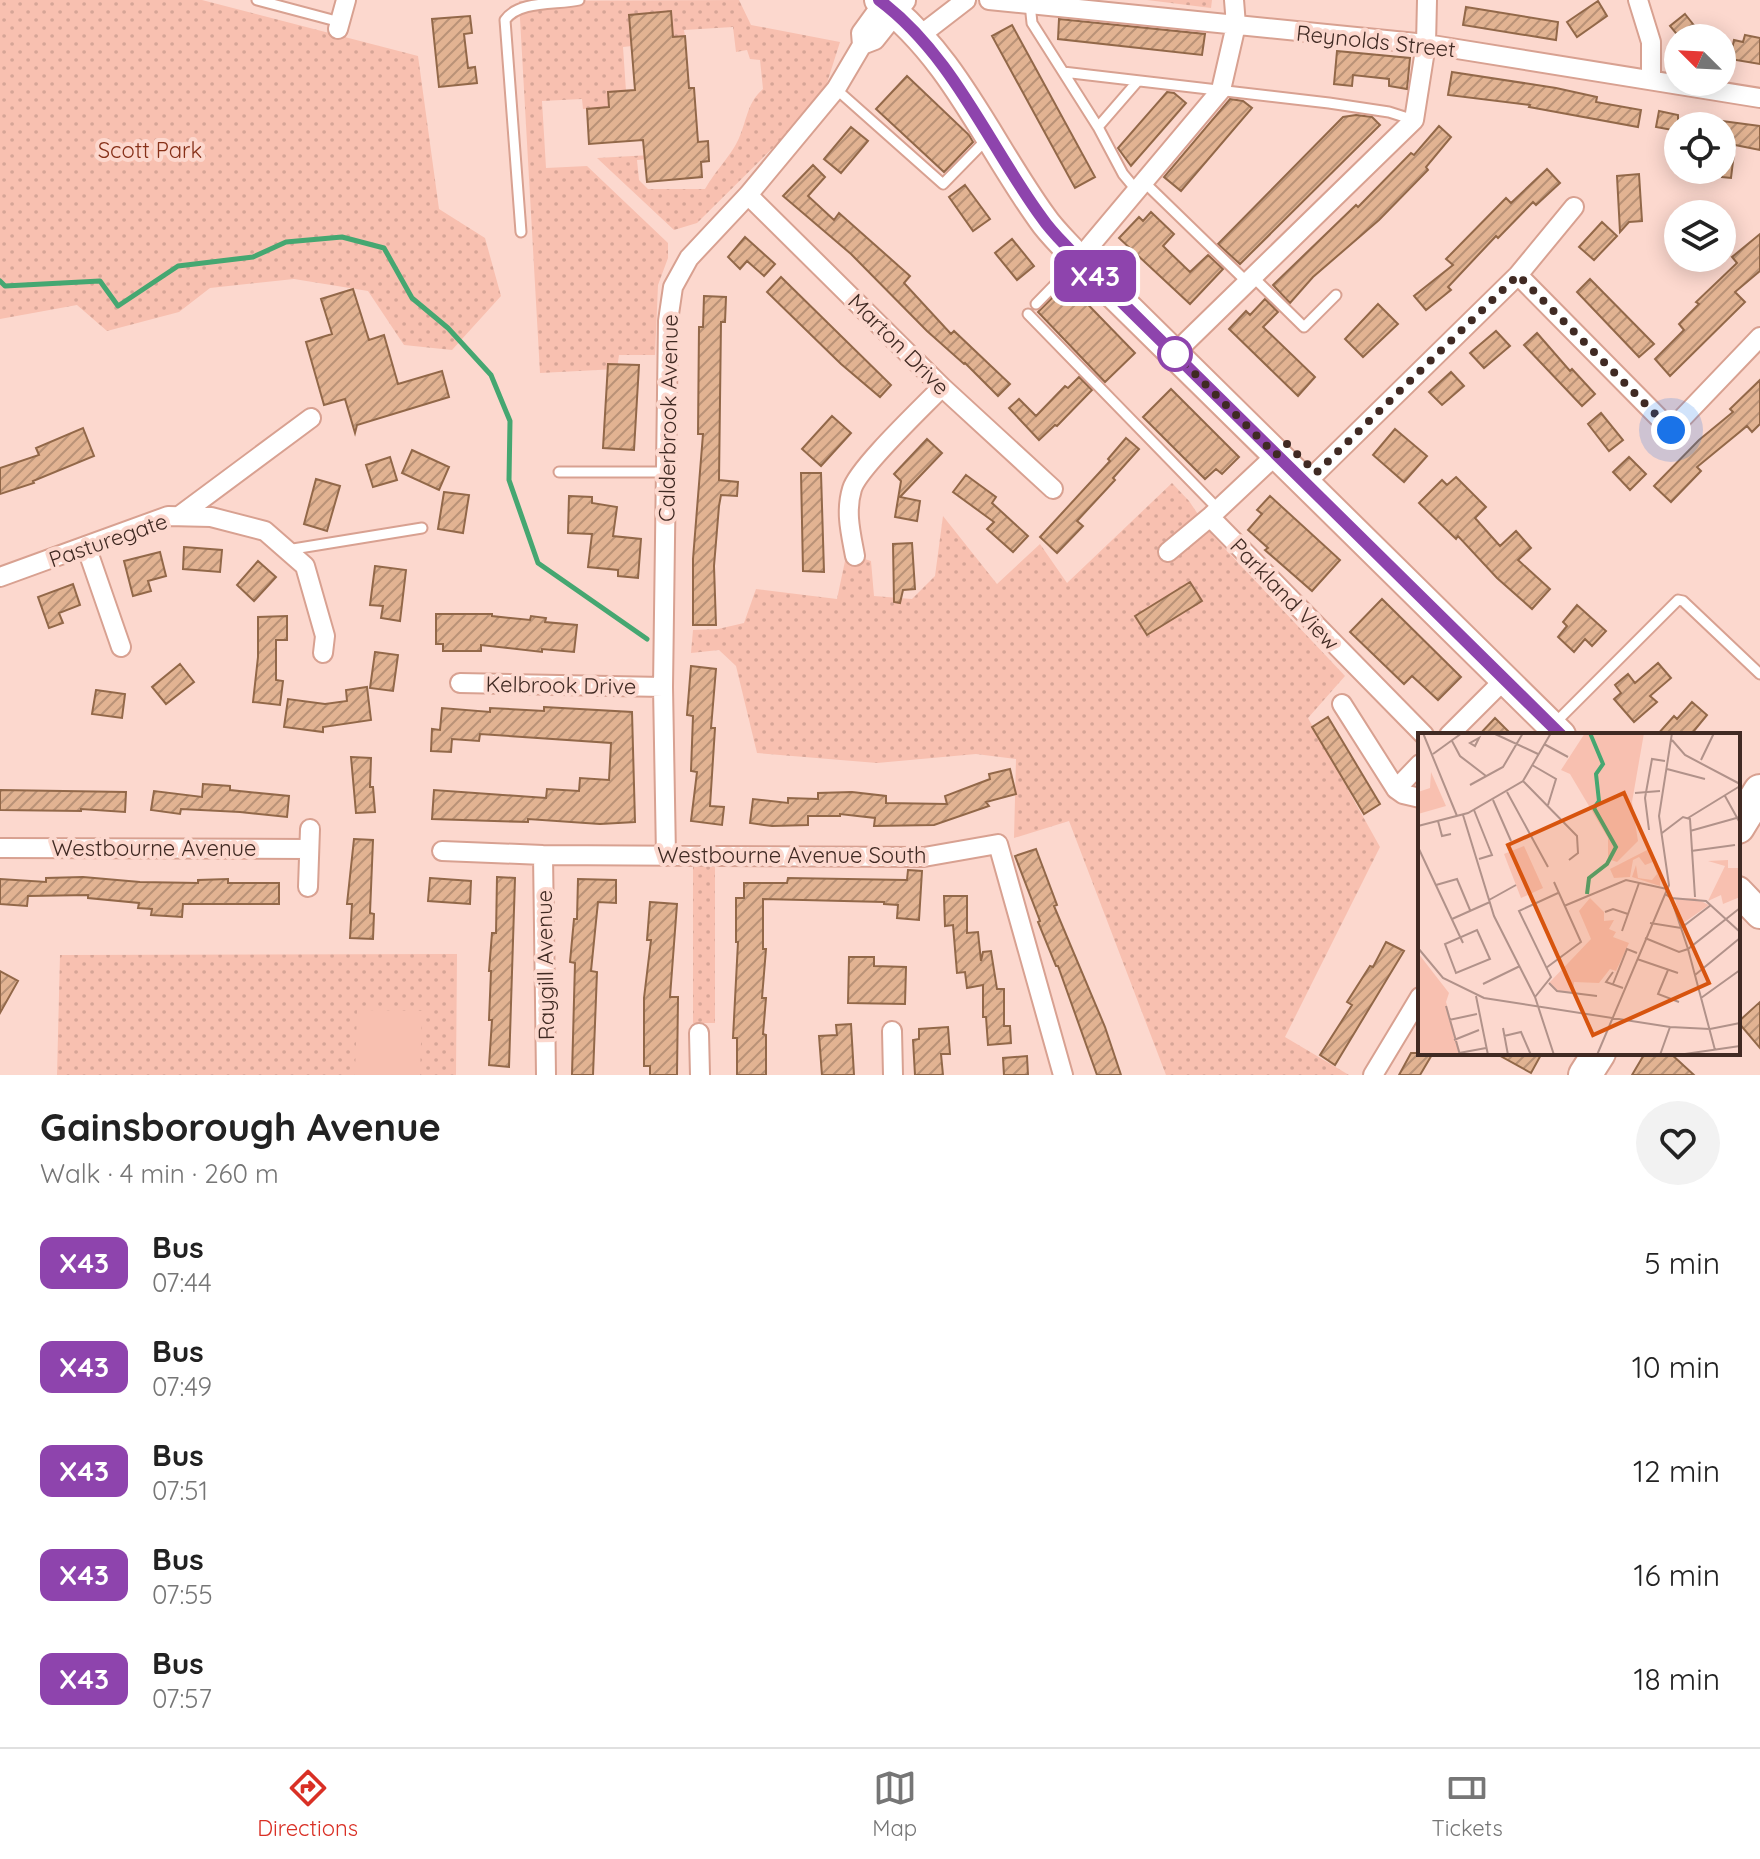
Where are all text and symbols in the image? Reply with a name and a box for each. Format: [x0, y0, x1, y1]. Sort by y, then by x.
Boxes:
street label: Reynolds Street [1295, 19, 1457, 63]
north arrow [1664, 24, 1736, 96]
map controls [1664, 24, 1736, 272]
button: locate [1664, 112, 1736, 184]
park label: Scott Park [98, 136, 202, 164]
button: layers [1664, 200, 1736, 272]
line badge: X43 [1049, 250, 1141, 302]
text: X43 [1070, 258, 1120, 293]
street label: Marton Drive [842, 287, 956, 401]
street label: Calderbrook Avenue [652, 314, 684, 522]
unlabelled marker [1158, 337, 1192, 371]
your location [1651, 410, 1691, 450]
street label: Pasturegate [45, 507, 171, 573]
street label: Parkland View [1224, 532, 1346, 656]
street label: Kelbrook Drive [486, 670, 636, 700]
inset map [1418, 733, 1740, 1055]
street label: Westbourne Avenue [51, 834, 257, 862]
street label: Westbourne Avenue South [657, 841, 927, 869]
street label: Raygill Avenue [530, 890, 560, 1040]
button: heart [1636, 1101, 1720, 1185]
text: Gainsborough Avenue [40, 1103, 441, 1151]
text: Walk · 4 min · 260 m [40, 1157, 279, 1190]
text: Bus [152, 1228, 204, 1266]
text: 5 min [1644, 1244, 1720, 1282]
text: X43 [59, 1245, 109, 1280]
text: 07:44 [152, 1266, 212, 1299]
text: Bus [152, 1332, 204, 1370]
text: 10 min [1632, 1348, 1720, 1386]
text: X43 [59, 1349, 109, 1384]
text: 07:49 [152, 1370, 212, 1403]
text: Bus [152, 1436, 204, 1474]
text: 12 min [1633, 1452, 1720, 1490]
text: X43 [59, 1453, 109, 1488]
text: 07:51 [152, 1474, 208, 1507]
text: Bus [152, 1540, 204, 1578]
text: 16 min [1633, 1556, 1720, 1594]
text: X43 [59, 1557, 109, 1592]
text: 07:55 [152, 1578, 213, 1611]
text: Bus [152, 1644, 204, 1682]
text: 18 min [1633, 1660, 1720, 1698]
text: X43 [59, 1661, 109, 1696]
text: 07:57 [152, 1682, 212, 1715]
tab: Directions [257, 1766, 358, 1842]
tab: Map [872, 1766, 917, 1842]
tab: Tickets [1432, 1766, 1503, 1842]

